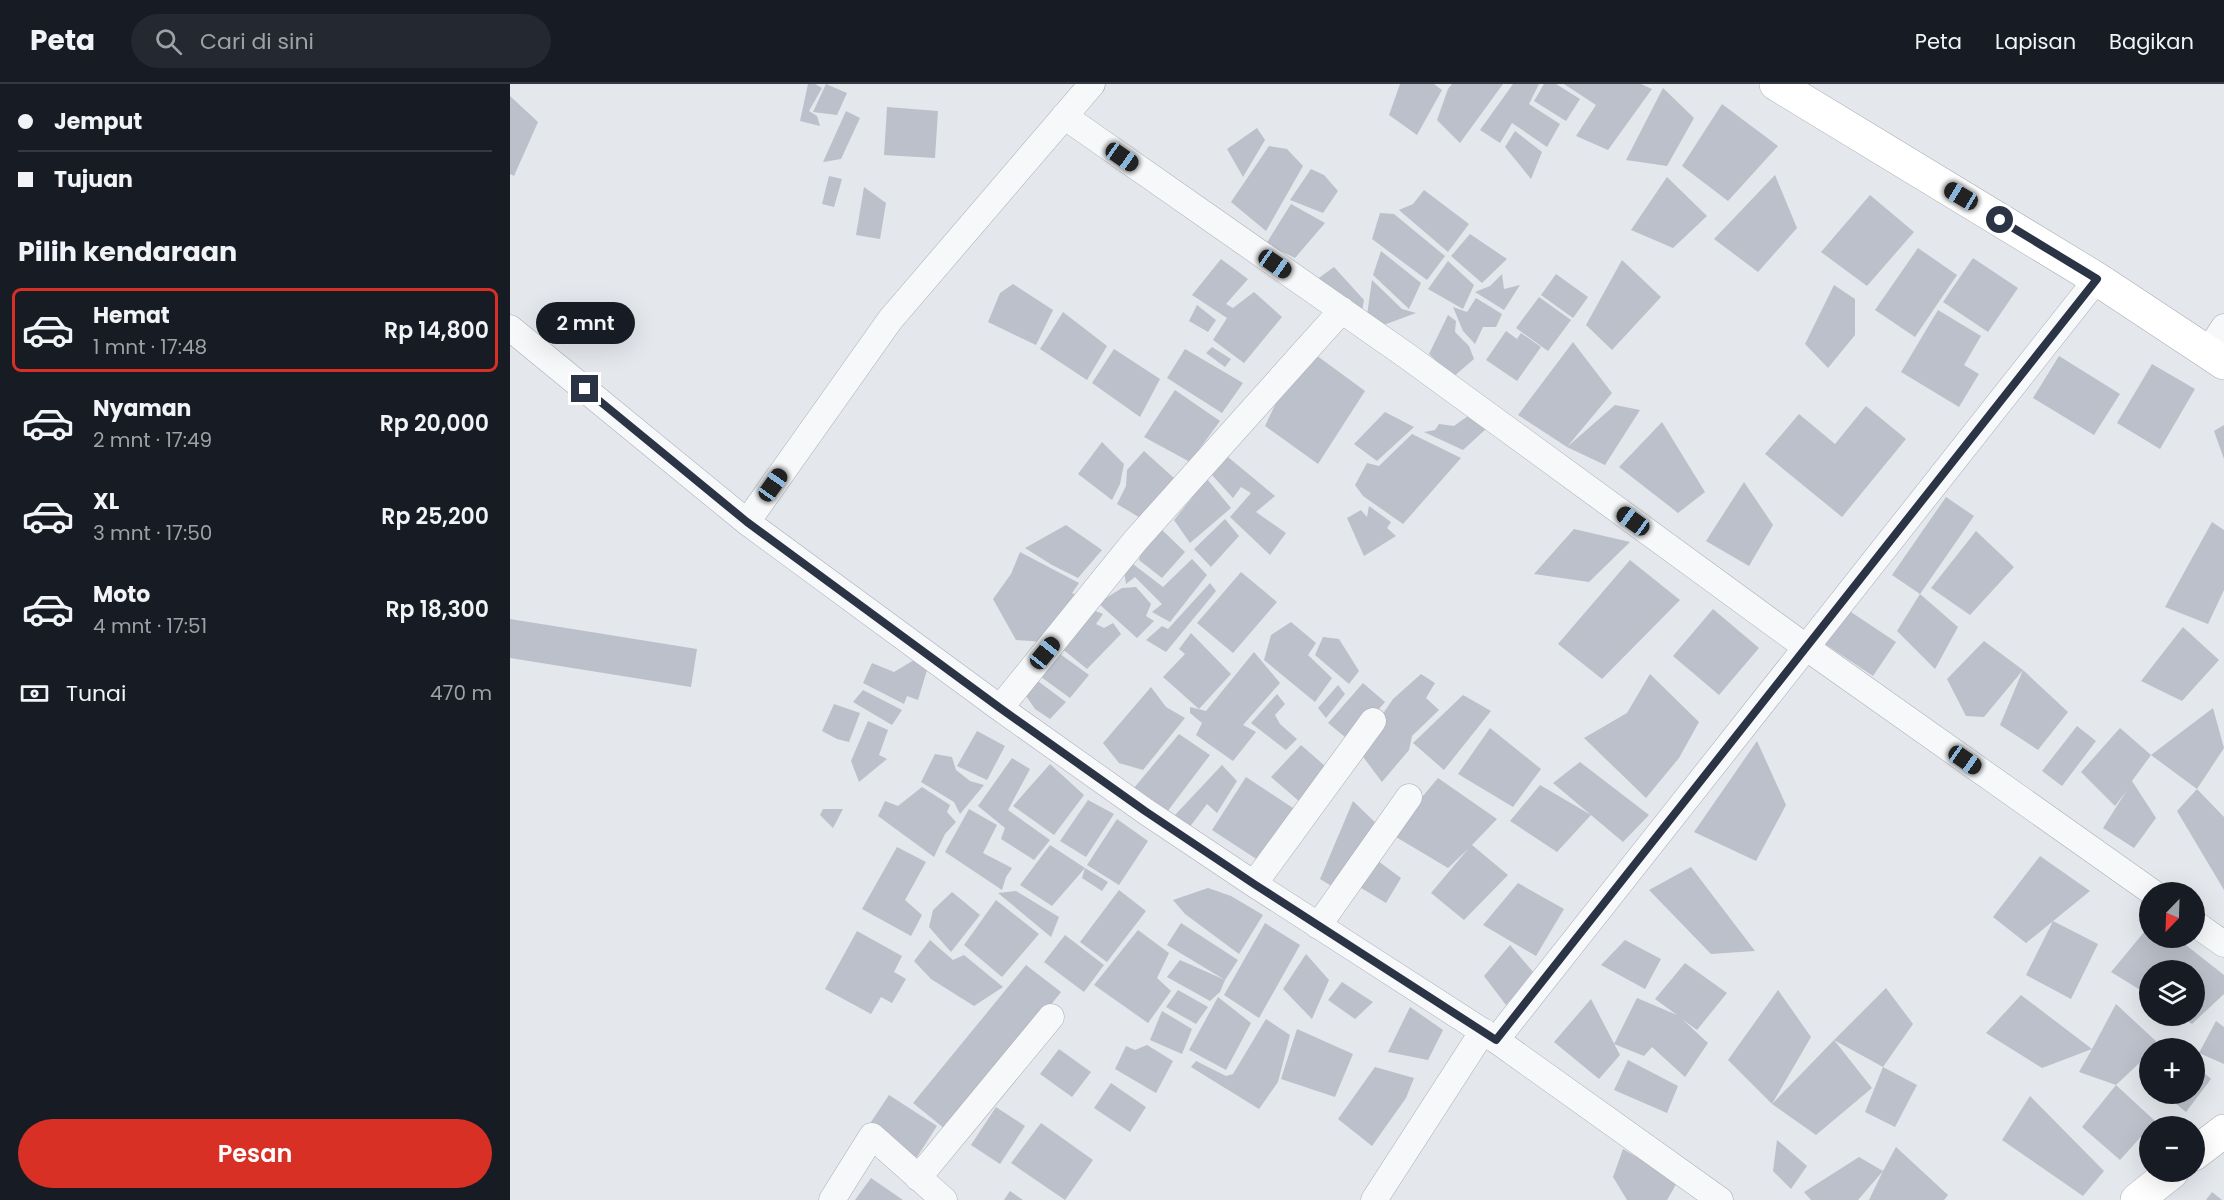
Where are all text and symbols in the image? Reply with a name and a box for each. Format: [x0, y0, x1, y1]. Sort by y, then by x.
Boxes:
search box [131, 14, 551, 68]
text: Peta [30, 21, 95, 60]
icon: search [152, 25, 185, 58]
text: Cari di sini [200, 26, 314, 57]
text: Peta [1915, 27, 1962, 56]
text: Lapisan [1995, 27, 2076, 56]
text: Bagikan [2109, 27, 2194, 56]
text: Jemput [54, 106, 142, 137]
car [1102, 139, 1142, 175]
text: Tujuan [54, 164, 133, 195]
car [1941, 179, 1981, 213]
route start [1986, 206, 2013, 233]
text: Pilih kendaraan [18, 233, 237, 270]
car [1255, 246, 1295, 282]
text: Hemat [93, 300, 170, 331]
callout: 2 mnt [536, 302, 634, 344]
icon: car [21, 303, 75, 357]
text: 2 mnt [556, 309, 615, 337]
text: Rp 14,800 [384, 315, 489, 346]
text: 1 mnt · 17:48 [93, 333, 207, 361]
route end [571, 375, 598, 402]
text: Nyaman [93, 393, 191, 424]
icon: car [21, 396, 75, 450]
text: Rp 20,000 [380, 408, 489, 439]
text: 2 mnt · 17:49 [93, 426, 212, 454]
car [755, 465, 791, 505]
text: XL [93, 486, 119, 517]
icon: car [21, 489, 75, 543]
text: Rp 25,200 [381, 501, 489, 532]
car [1613, 503, 1653, 539]
text: 3 mnt · 17:50 [93, 519, 212, 547]
text: Moto [93, 579, 150, 610]
icon: car [21, 582, 75, 636]
text: Rp 18,300 [385, 594, 489, 625]
text: 4 mnt · 17:51 [93, 612, 207, 640]
car [1027, 633, 1063, 673]
icon: cash [18, 677, 51, 710]
text: Tunai [66, 678, 126, 709]
text: 470 m [430, 679, 492, 707]
car [1945, 742, 1985, 778]
north arrow [2139, 882, 2205, 948]
map controls [2139, 882, 2205, 1182]
button: layers [2139, 960, 2205, 1026]
button: + [2139, 1038, 2205, 1104]
button: − [2139, 1116, 2205, 1182]
button: Pesan [18, 1119, 492, 1188]

